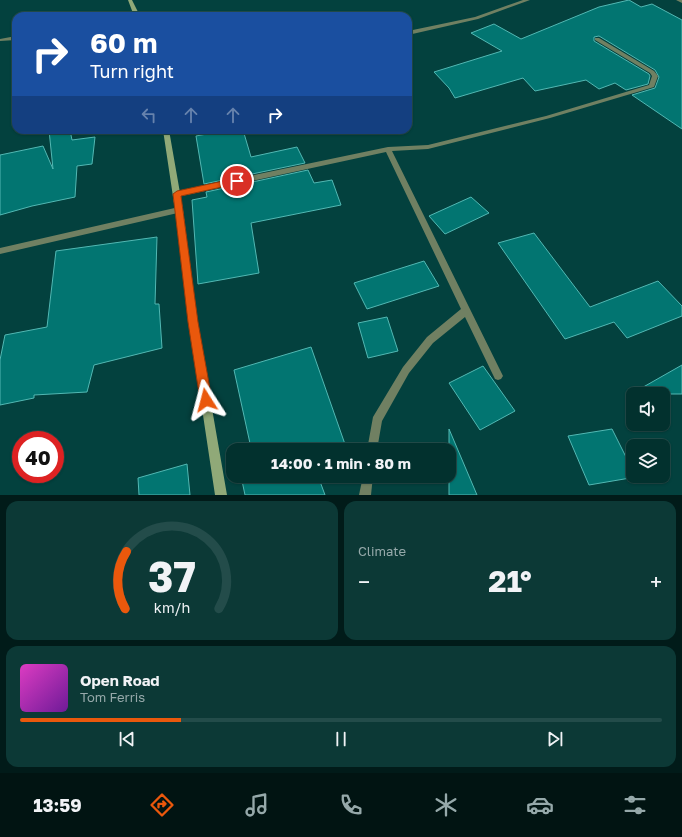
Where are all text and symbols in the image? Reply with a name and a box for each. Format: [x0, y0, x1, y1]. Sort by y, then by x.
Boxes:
text: 60 m [90, 26, 157, 59]
icon: right [24, 28, 76, 80]
text: Turn right [90, 60, 174, 82]
icon: left [138, 104, 160, 126]
icon: ahead [180, 104, 202, 126]
icon: ahead [222, 104, 244, 126]
icon: right [264, 104, 286, 126]
pin [220, 164, 254, 198]
icon: arrive [226, 170, 248, 192]
position arrow [185, 379, 227, 421]
map controls [626, 387, 670, 483]
button: sound [626, 387, 670, 431]
speed limit sign: 40 [12, 431, 64, 483]
button: layers [626, 439, 670, 483]
text: 14:00 · 1 min · 80 m [271, 454, 411, 472]
text: Climate [358, 543, 406, 559]
text: 37 [148, 550, 196, 600]
text: 21° [488, 563, 532, 599]
text: − [358, 568, 370, 595]
text: + [650, 568, 662, 595]
text: km/h [154, 598, 190, 615]
text: Open Road [80, 671, 160, 689]
text: Tom Ferris [80, 689, 145, 705]
icon: previous [116, 728, 138, 750]
icon: pause [330, 728, 352, 750]
icon: next [544, 728, 566, 750]
icon: directions [148, 791, 176, 819]
icon: music [243, 791, 271, 819]
icon: phone [337, 791, 365, 819]
icon: climate [432, 791, 460, 819]
icon: car [526, 791, 554, 819]
icon: filters [621, 791, 649, 819]
text: 13:59 [33, 794, 82, 816]

